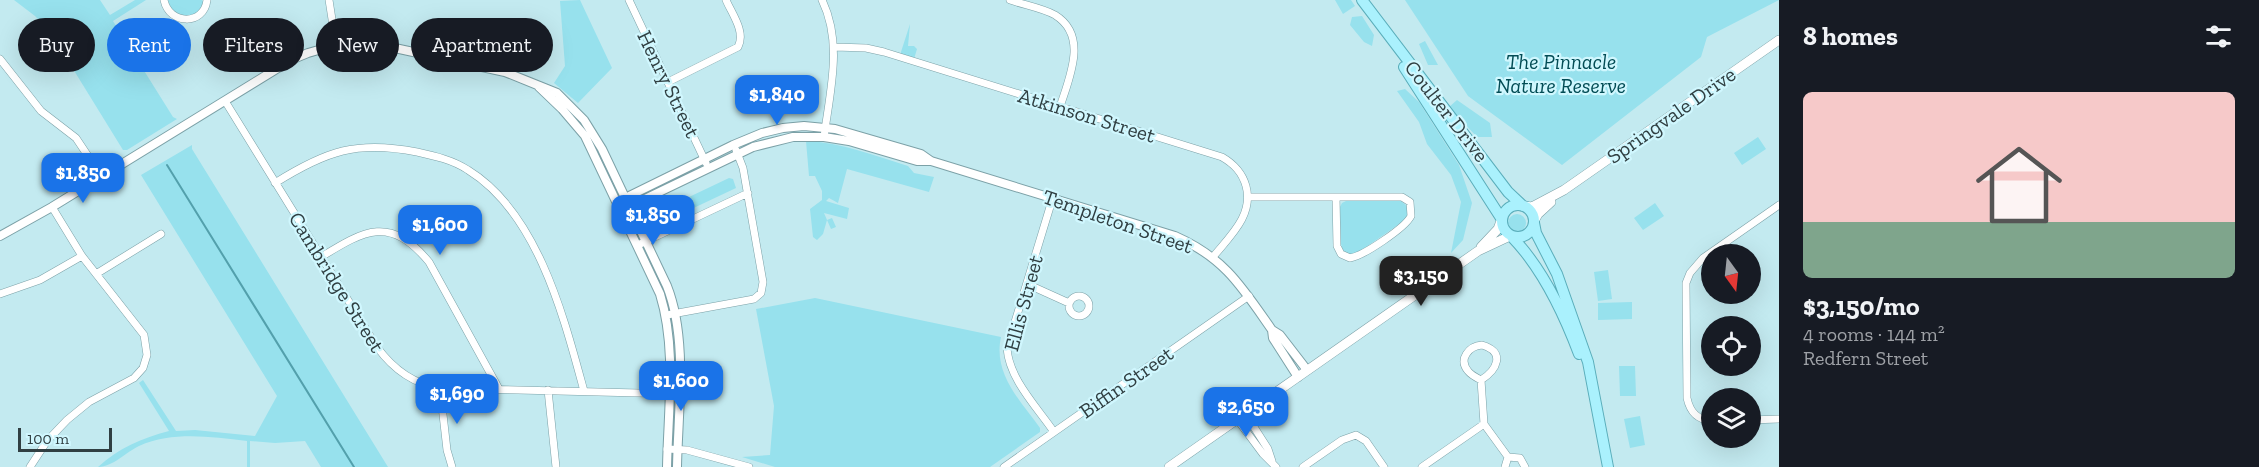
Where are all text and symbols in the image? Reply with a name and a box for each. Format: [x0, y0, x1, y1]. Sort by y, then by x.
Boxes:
chip: Buy [18, 18, 95, 72]
chip: Rent [107, 18, 191, 72]
chip: Filters [203, 18, 304, 72]
chip: New [316, 18, 399, 72]
chip: Apartment [411, 18, 553, 72]
text: 8 homes [1803, 20, 1898, 52]
icon: filters [2202, 20, 2235, 53]
street label: Henry Street [632, 26, 706, 142]
park label: The Pinnacle Nature Reserve [1496, 49, 1626, 98]
street label: Coulter Drive [1400, 55, 1494, 167]
street label: Springvale Drive [1602, 61, 1740, 169]
pin: $1,840 [728, 75, 826, 126]
text: $1,840 [749, 82, 805, 106]
street label: Atkinson Street [1015, 82, 1159, 148]
icon: home [1965, 131, 2073, 239]
pin: $1,850 [34, 153, 132, 204]
text: $1,850 [55, 160, 111, 184]
street label: Templeton Street [1040, 184, 1197, 259]
pin: $1,850 [604, 195, 702, 246]
text: $1,850 [625, 202, 681, 226]
pin: $1,600 [391, 205, 489, 256]
street label: Cambridge Street [284, 207, 390, 357]
text: $1,600 [412, 212, 468, 236]
north arrow [1701, 244, 1761, 304]
map controls [1701, 244, 1761, 448]
street label: Ellis Street [998, 252, 1048, 354]
pin: $3,150 [1372, 256, 1470, 307]
text: $3,150 [1394, 263, 1448, 287]
text: $3,150/mo [1803, 290, 1920, 322]
button: locate [1701, 316, 1761, 376]
text: 4 rooms · 144 m² [1803, 322, 1945, 346]
street label: Biffin Street [1074, 340, 1178, 423]
text: Redfern Street [1803, 346, 1928, 370]
pin: $1,600 [632, 361, 730, 412]
text: $1,600 [653, 368, 709, 392]
pin: $1,690 [408, 374, 506, 425]
text: $1,690 [430, 381, 485, 405]
pin: $2,650 [1197, 387, 1295, 438]
button: layers [1701, 388, 1761, 448]
text: $2,650 [1217, 394, 1275, 418]
scale bar [18, 425, 112, 452]
text: 100 m [27, 429, 69, 448]

